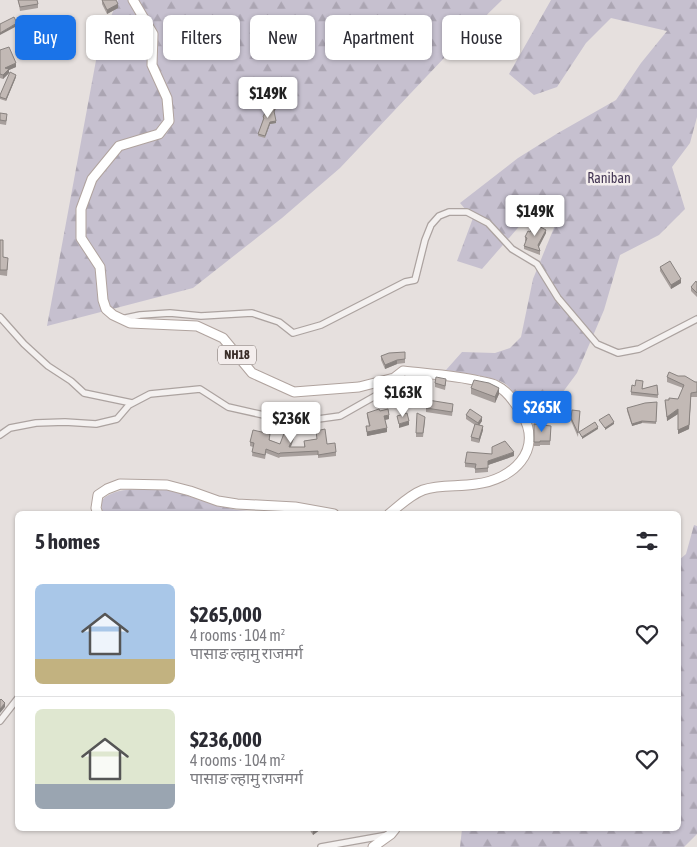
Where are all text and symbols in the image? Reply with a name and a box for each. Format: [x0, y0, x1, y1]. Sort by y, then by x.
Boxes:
chip: Buy [15, 15, 76, 60]
chip: Rent [86, 15, 153, 60]
chip: Filters [163, 15, 240, 60]
chip: New [250, 15, 315, 60]
chip: Apartment [325, 15, 432, 60]
chip: House [442, 15, 520, 60]
pin: $149K [233, 76, 303, 119]
text: $149K [249, 84, 287, 102]
park label: Raniban [587, 170, 631, 186]
pin: $149K [500, 194, 570, 237]
text: $149K [516, 202, 554, 220]
road number: NH18 [218, 346, 256, 364]
pin: $163K [368, 376, 438, 418]
text: $163K [384, 383, 422, 401]
pin: $265K [507, 390, 577, 433]
text: $265K [523, 398, 561, 416]
pin: $236K [256, 402, 326, 444]
text: $236K [272, 409, 310, 427]
icon: filters [633, 527, 661, 555]
text: 5 homes [35, 529, 100, 553]
text: $265,000 [190, 602, 262, 626]
icon: home [75, 604, 135, 664]
icon: heart [633, 620, 661, 648]
text: 4 rooms · 104 m² [190, 626, 285, 644]
text: पासाङ ल्हामु राजमर्ग [190, 644, 303, 662]
text: $236,000 [190, 727, 262, 751]
icon: home [75, 729, 135, 789]
icon: heart [633, 745, 661, 773]
text: 4 rooms · 104 m² [190, 751, 285, 769]
text: पासाङ ल्हामु राजमर्ग [190, 769, 303, 787]

